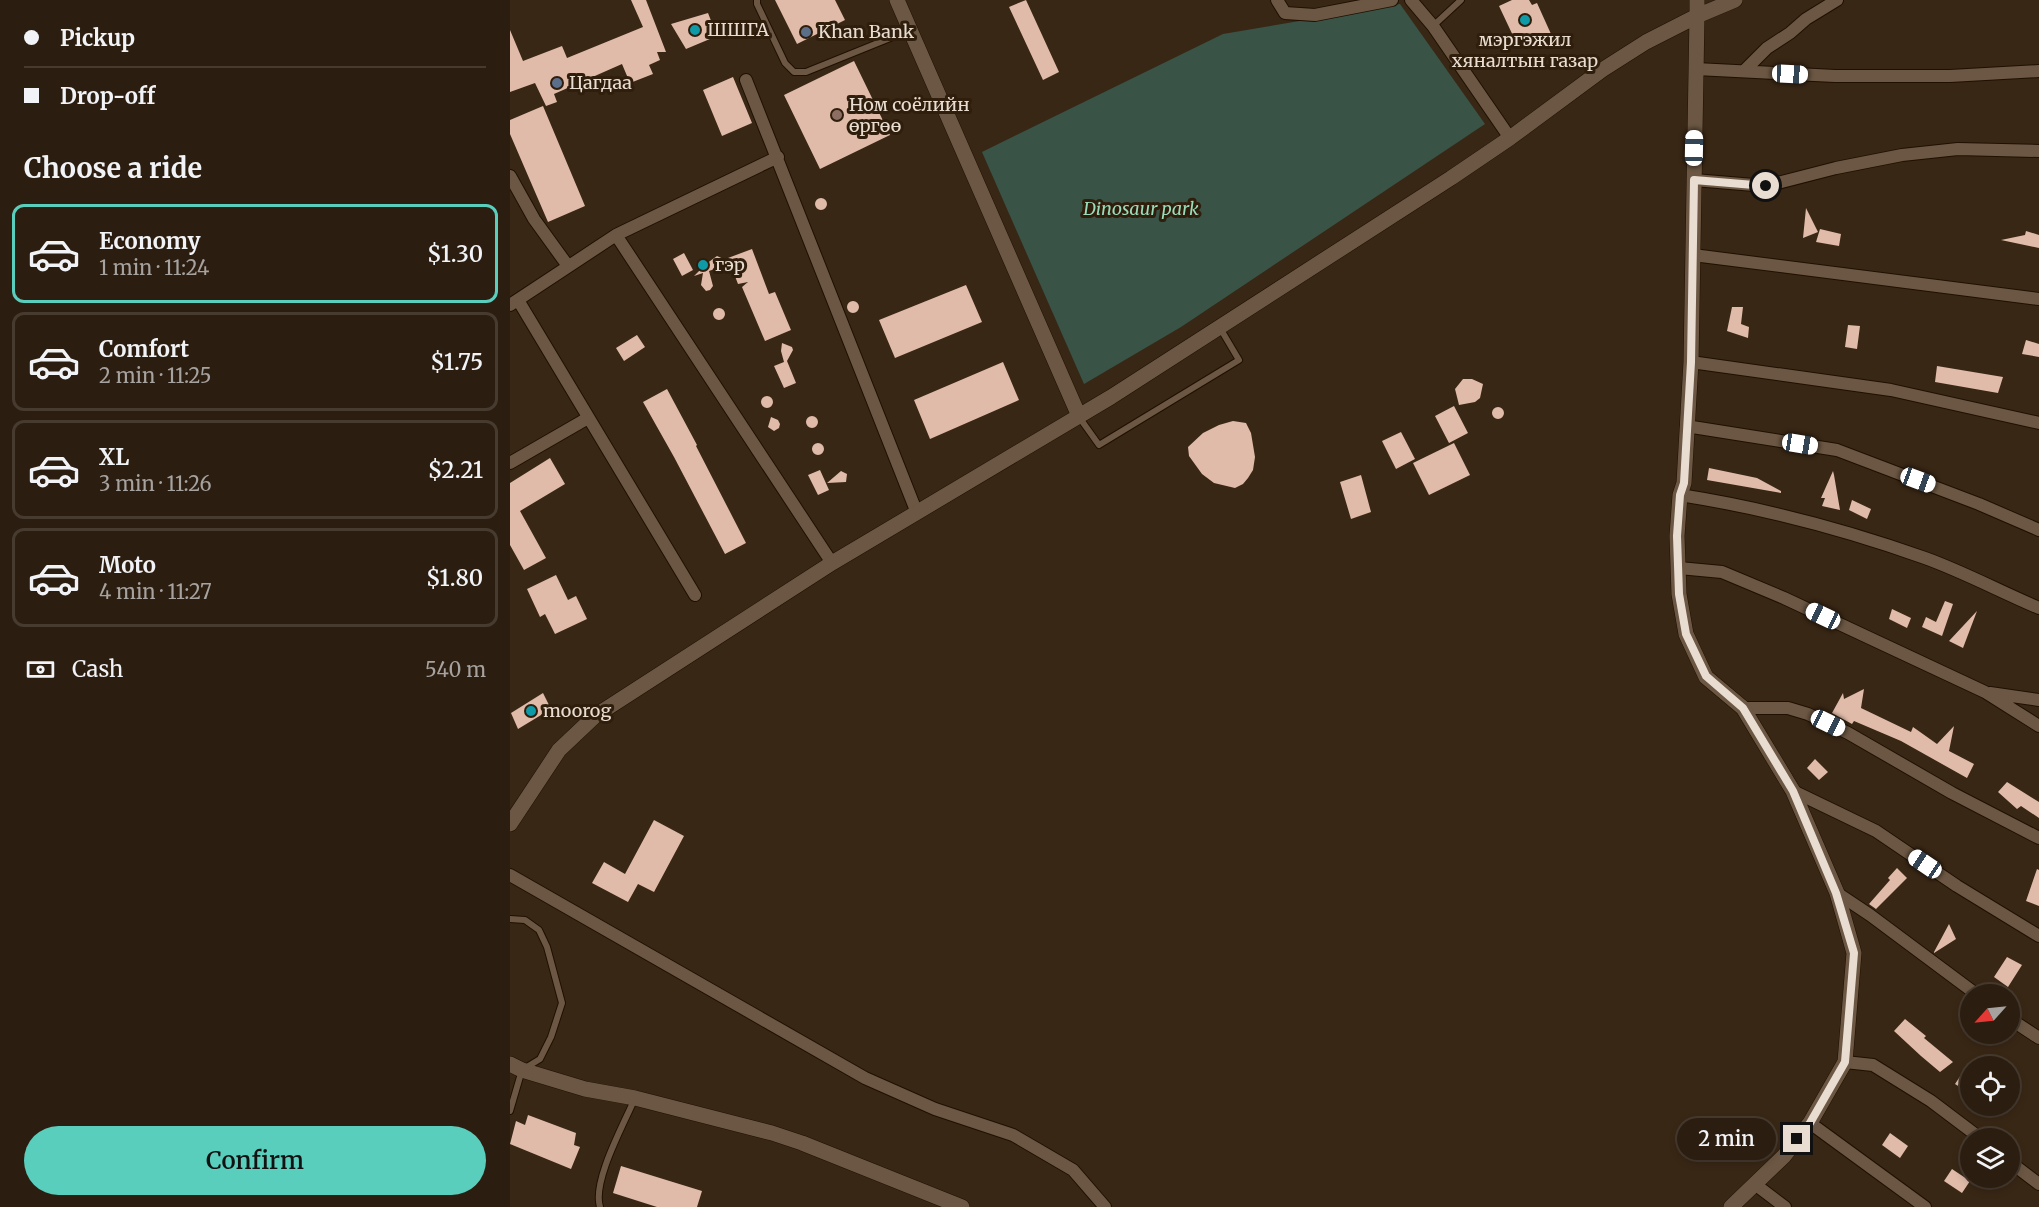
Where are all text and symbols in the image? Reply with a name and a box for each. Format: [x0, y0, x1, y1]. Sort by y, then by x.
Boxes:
marker: мэргэжил хяналтын газар [1518, 13, 1532, 27]
place label: ШШГА [707, 18, 769, 41]
place label: Khan Bank [818, 20, 915, 43]
marker: ШШГА [688, 23, 702, 37]
text: Pickup [60, 24, 135, 52]
marker: Khan Bank [799, 25, 813, 39]
place label: мэргэжил хяналтын газар [1452, 28, 1598, 72]
car [1772, 64, 1808, 84]
place label: Цагдаа [569, 71, 632, 94]
marker: Цагдаа [550, 76, 564, 90]
text: Drop-off [60, 82, 155, 110]
place label: Ном соёлийн өргөө [849, 93, 970, 137]
marker: Ном соёлийн өргөө [830, 108, 844, 122]
car [1685, 130, 1703, 166]
text: Choose a ride [24, 151, 202, 185]
route start [1752, 172, 1779, 199]
park label: Dinosaur park [1082, 197, 1199, 220]
icon: car [27, 227, 81, 281]
text: Economy [99, 227, 200, 255]
text: $1.30 [427, 240, 483, 268]
place label: гэр [715, 253, 745, 276]
text: 1 min · 11:24 [99, 255, 209, 280]
marker: гэр [696, 258, 710, 272]
icon: car [27, 335, 81, 389]
text: Comfort [99, 335, 189, 363]
text: $1.75 [430, 348, 483, 376]
text: 2 min · 11:25 [99, 363, 211, 388]
car [1781, 432, 1819, 456]
icon: car [27, 443, 81, 497]
text: XL [99, 443, 129, 471]
text: $2.21 [428, 456, 483, 484]
car [1898, 465, 1938, 495]
text: 3 min · 11:26 [99, 471, 212, 496]
icon: car [27, 551, 81, 605]
text: Moto [99, 551, 156, 579]
text: $1.80 [426, 564, 483, 592]
text: 4 min · 11:27 [99, 579, 212, 604]
car [1803, 600, 1843, 632]
icon: cash [24, 653, 57, 686]
text: Cash [72, 655, 123, 683]
text: 540 m [425, 657, 486, 682]
place label: moorog [543, 699, 611, 722]
marker: moorog [524, 704, 538, 718]
car [1808, 707, 1848, 739]
car [1905, 846, 1945, 882]
north arrow [1960, 984, 2020, 1044]
map controls [1960, 984, 2020, 1188]
button: locate [1960, 1056, 2020, 1116]
callout: 2 min [1677, 1118, 1776, 1160]
route end [1783, 1125, 1810, 1152]
button: Confirm [24, 1126, 486, 1195]
text: 2 min [1698, 1126, 1755, 1151]
button: layers [1960, 1128, 2020, 1188]

